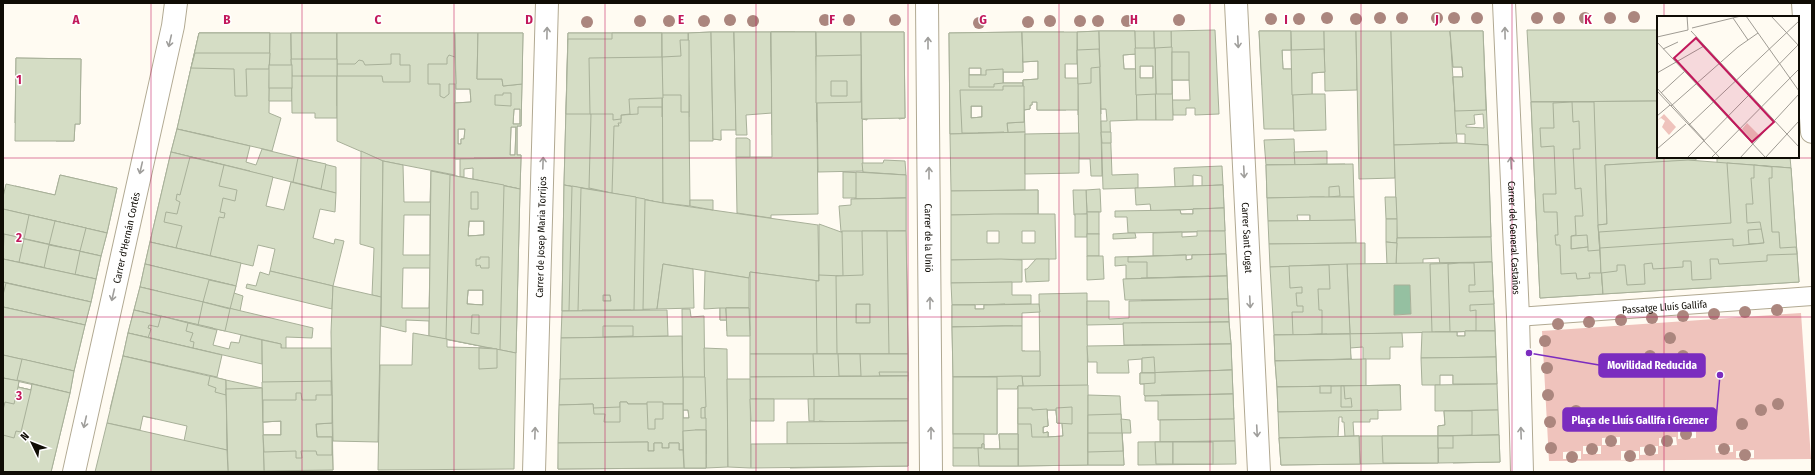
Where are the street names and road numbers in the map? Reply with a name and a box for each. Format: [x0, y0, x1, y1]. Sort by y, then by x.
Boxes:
street label: Carrer de Josep Maria Torrijos [534, 176, 549, 298]
street label: Carrer del General Castaños [1505, 181, 1522, 295]
street label: Carrer d'Hernán Cortés [111, 191, 143, 285]
street label: Carrer Sant Cugat [1239, 202, 1254, 274]
street label: Carrer de la Unió [922, 203, 934, 273]
street label: Passatge Lluís Gallifa [1622, 298, 1708, 317]

